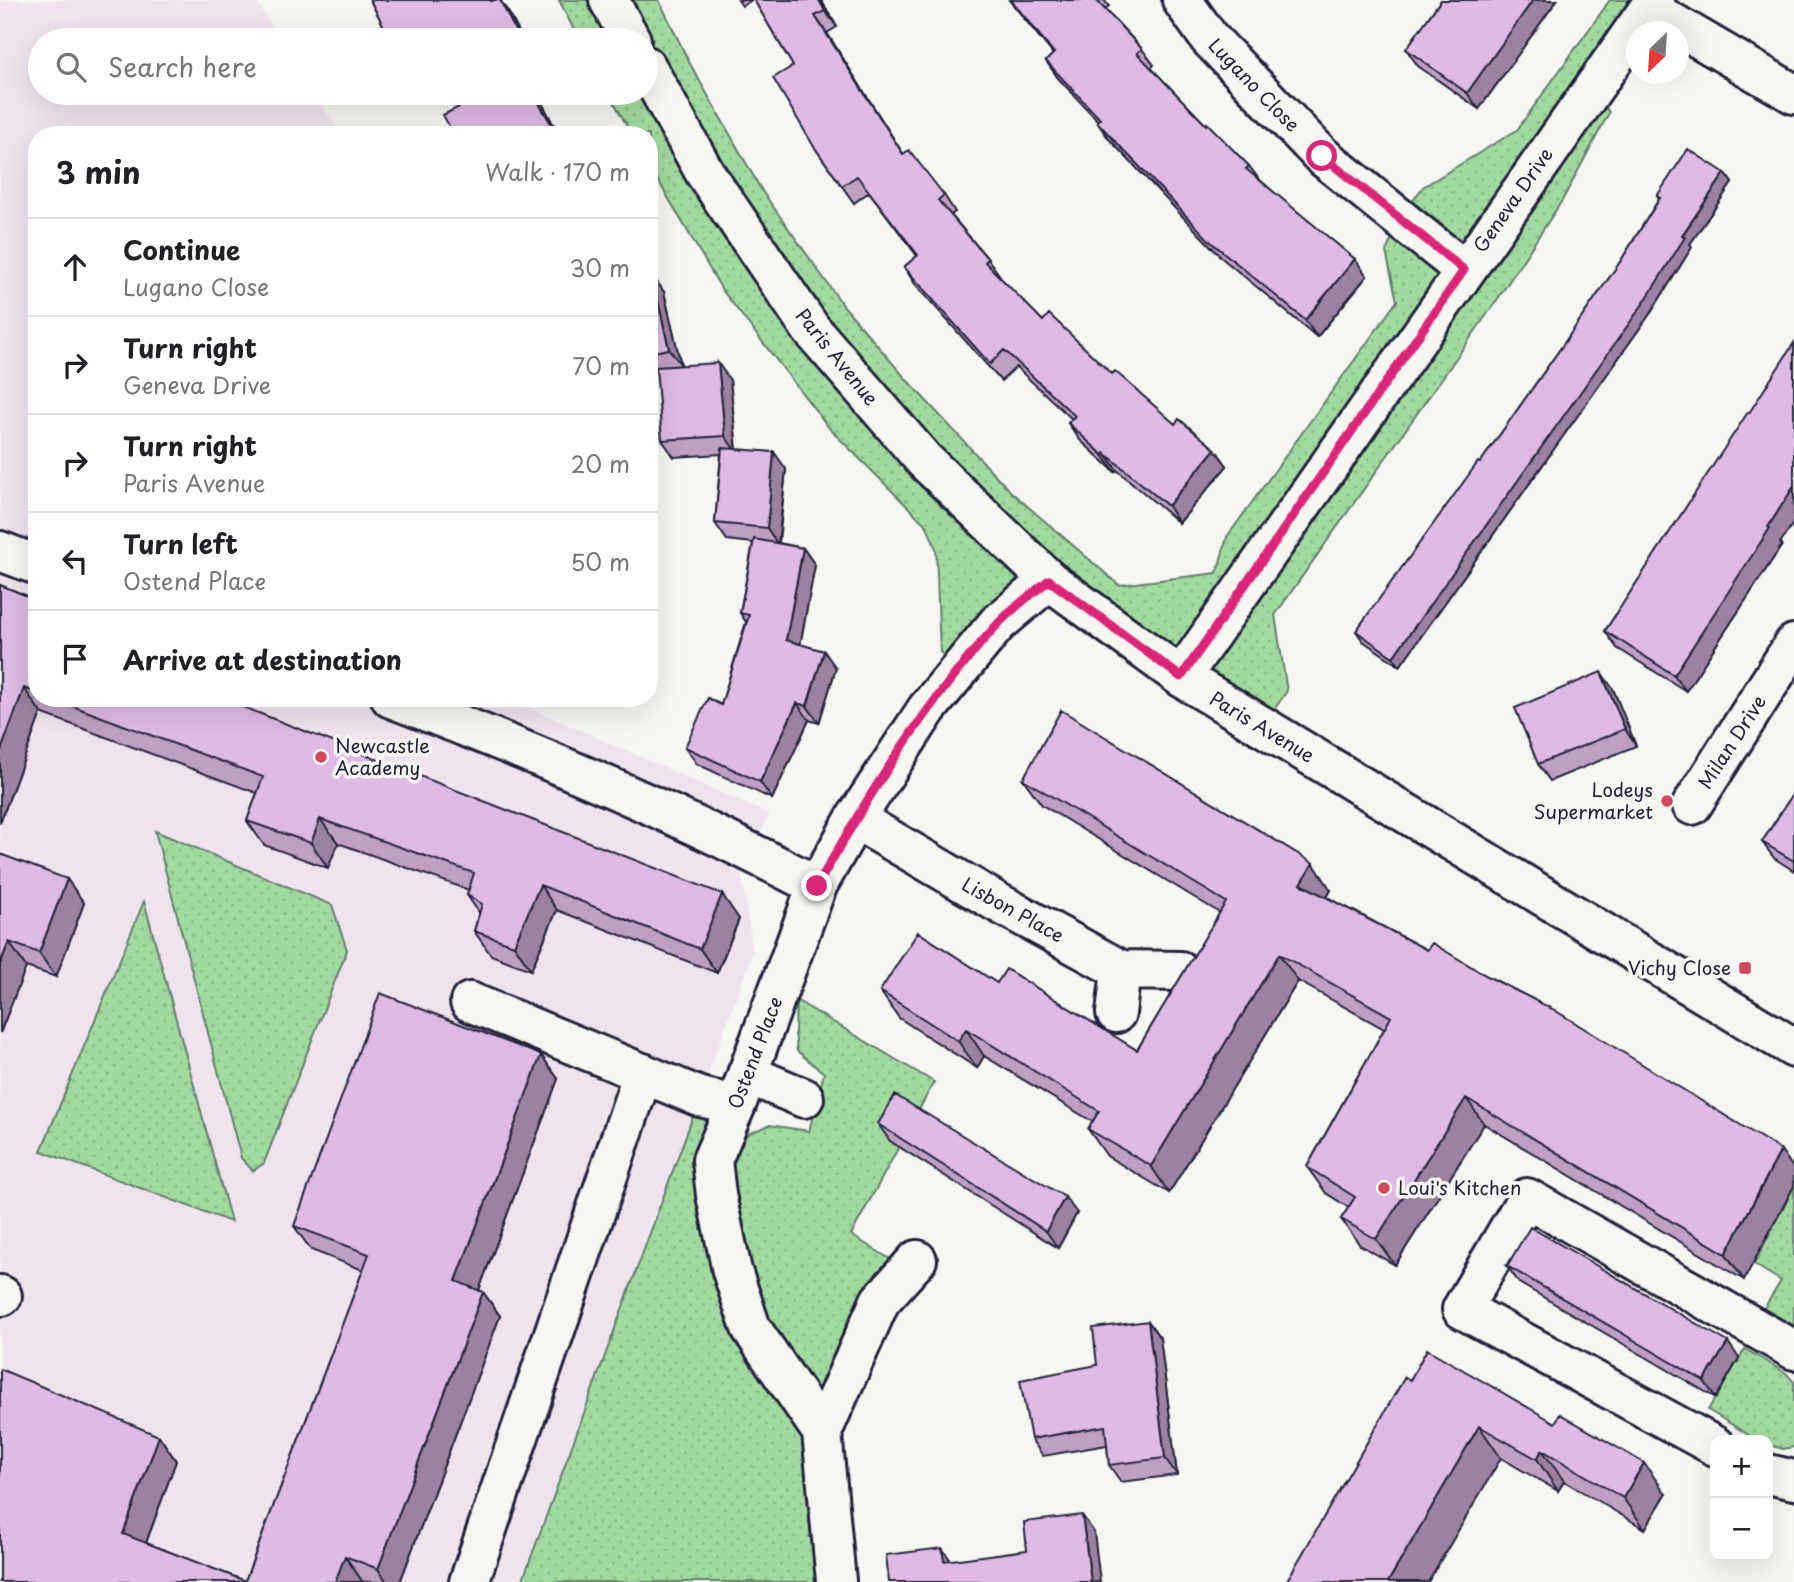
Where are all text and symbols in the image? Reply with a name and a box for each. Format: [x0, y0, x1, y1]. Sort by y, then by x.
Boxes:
north arrow [1626, 21, 1689, 84]
search box [28, 28, 658, 105]
street label: Lugano Close [1203, 31, 1307, 137]
text: Search here [108, 47, 257, 86]
icon: search [52, 48, 90, 86]
route start [1306, 140, 1337, 171]
street label: Geneva Drive [1466, 141, 1559, 258]
text: 3 min [56, 149, 141, 194]
text: Walk · 170 m [485, 154, 630, 189]
text: Continue [123, 230, 240, 269]
icon: ahead [56, 248, 94, 286]
text: 30 m [569, 250, 630, 285]
text: Lugano Close [123, 269, 269, 304]
street label: Paris Avenue [790, 302, 886, 411]
text: Turn right [123, 328, 257, 367]
icon: right [56, 346, 94, 384]
text: 70 m [572, 348, 630, 383]
text: Geneva Drive [123, 367, 271, 402]
text: Turn right [123, 426, 257, 465]
icon: right [56, 444, 94, 482]
text: 20 m [571, 446, 630, 481]
text: Paris Avenue [123, 465, 266, 500]
text: Turn left [123, 524, 238, 563]
icon: left [56, 542, 94, 580]
text: 50 m [570, 544, 630, 579]
text: Ostend Place [123, 563, 266, 598]
icon: arrive [56, 640, 94, 678]
text: Arrive at destination [123, 640, 402, 679]
street label: Paris Avenue [1205, 684, 1320, 768]
street label: Milan Drive [1690, 689, 1772, 794]
place label: Newcastle Academy [335, 731, 430, 781]
marker: Newcastle Academy [313, 749, 329, 765]
place label: Lodeys Supermarket [1534, 775, 1653, 825]
marker: Lodeys Supermarket [1659, 793, 1675, 809]
route end [801, 870, 832, 901]
street label: Lisbon Place [957, 870, 1070, 949]
place label: Vichy Close [1628, 953, 1731, 981]
marker: Vichy Close [1737, 960, 1753, 976]
street label: Ostend Place [720, 993, 788, 1113]
place label: Loui's Kitchen [1398, 1173, 1521, 1201]
marker: Loui's Kitchen [1376, 1180, 1392, 1196]
map controls [1710, 1435, 1773, 1561]
button: + [1710, 1435, 1773, 1498]
button: − [1710, 1498, 1773, 1561]

